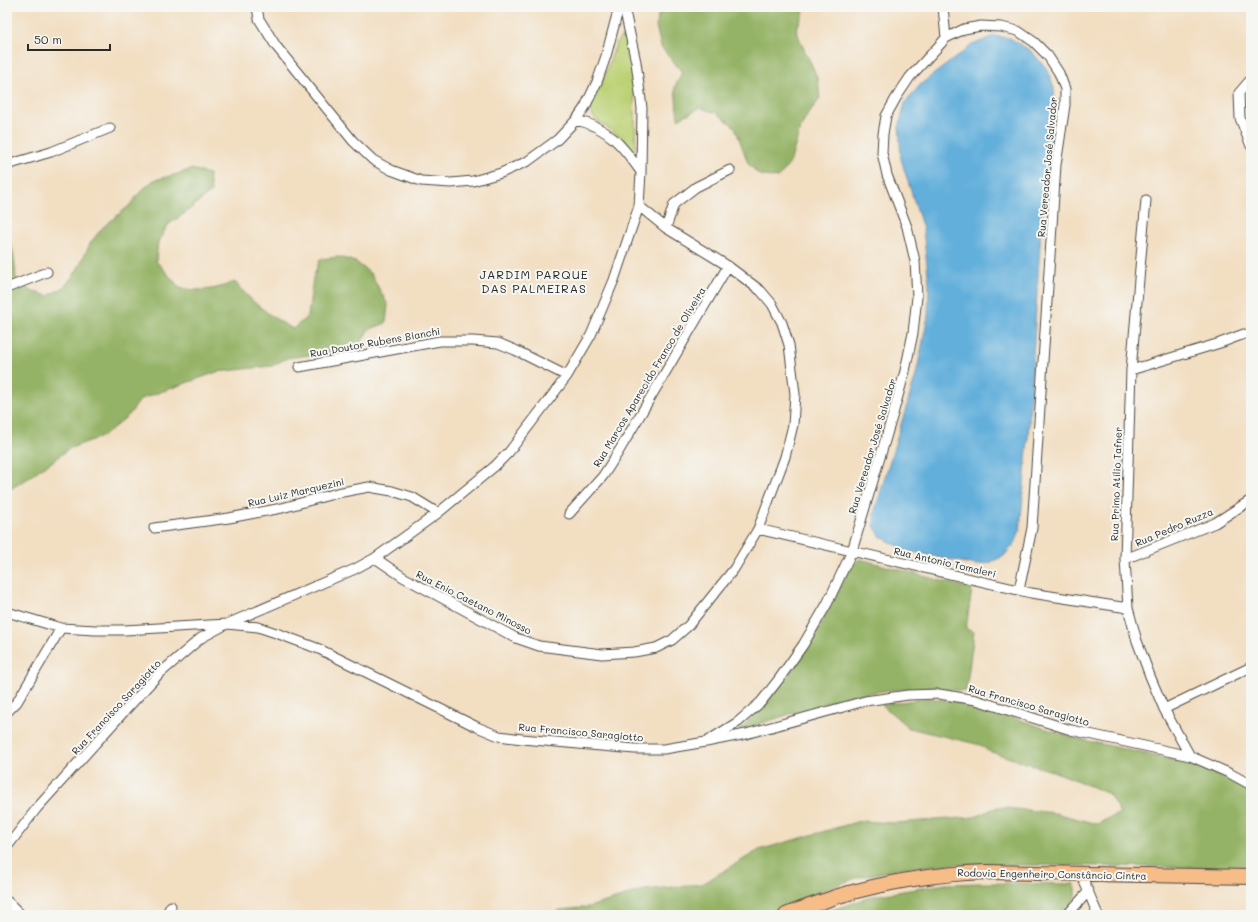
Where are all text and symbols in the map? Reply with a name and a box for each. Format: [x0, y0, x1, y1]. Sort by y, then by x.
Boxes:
scale bar [28, 26, 110, 52]
text: 50 m [34, 31, 62, 47]
street label: Rua Vereador José Salvador [1034, 96, 1060, 238]
district label: JARDIM PARQUE DAS PALMEIRAS [479, 266, 589, 296]
street label: Rua Marcos Aparecido Franco de Oliveira [590, 284, 708, 470]
street label: Rua Doutor Rubens Bianchi [309, 324, 441, 360]
street label: Rua Vereador José Salvador [845, 377, 899, 515]
street label: Rua Primo Atílio Tafner [1107, 427, 1125, 541]
street label: Rua Luiz Marquezini [246, 474, 346, 510]
street label: Rua Pedro Ruzza [1133, 504, 1215, 550]
street label: Rua Antonio Tomaleri [893, 543, 997, 581]
street label: Rua Enio Caetano Minosso [414, 567, 534, 637]
street label: Rua Francisco Saragiotto [68, 656, 164, 758]
street label: Rua Francisco Saragiotto [967, 681, 1091, 729]
street label: Rua Francisco Saragiotto [518, 720, 644, 744]
street label: Rodovia Engenheiro Constâncio Cintra [957, 865, 1147, 883]

